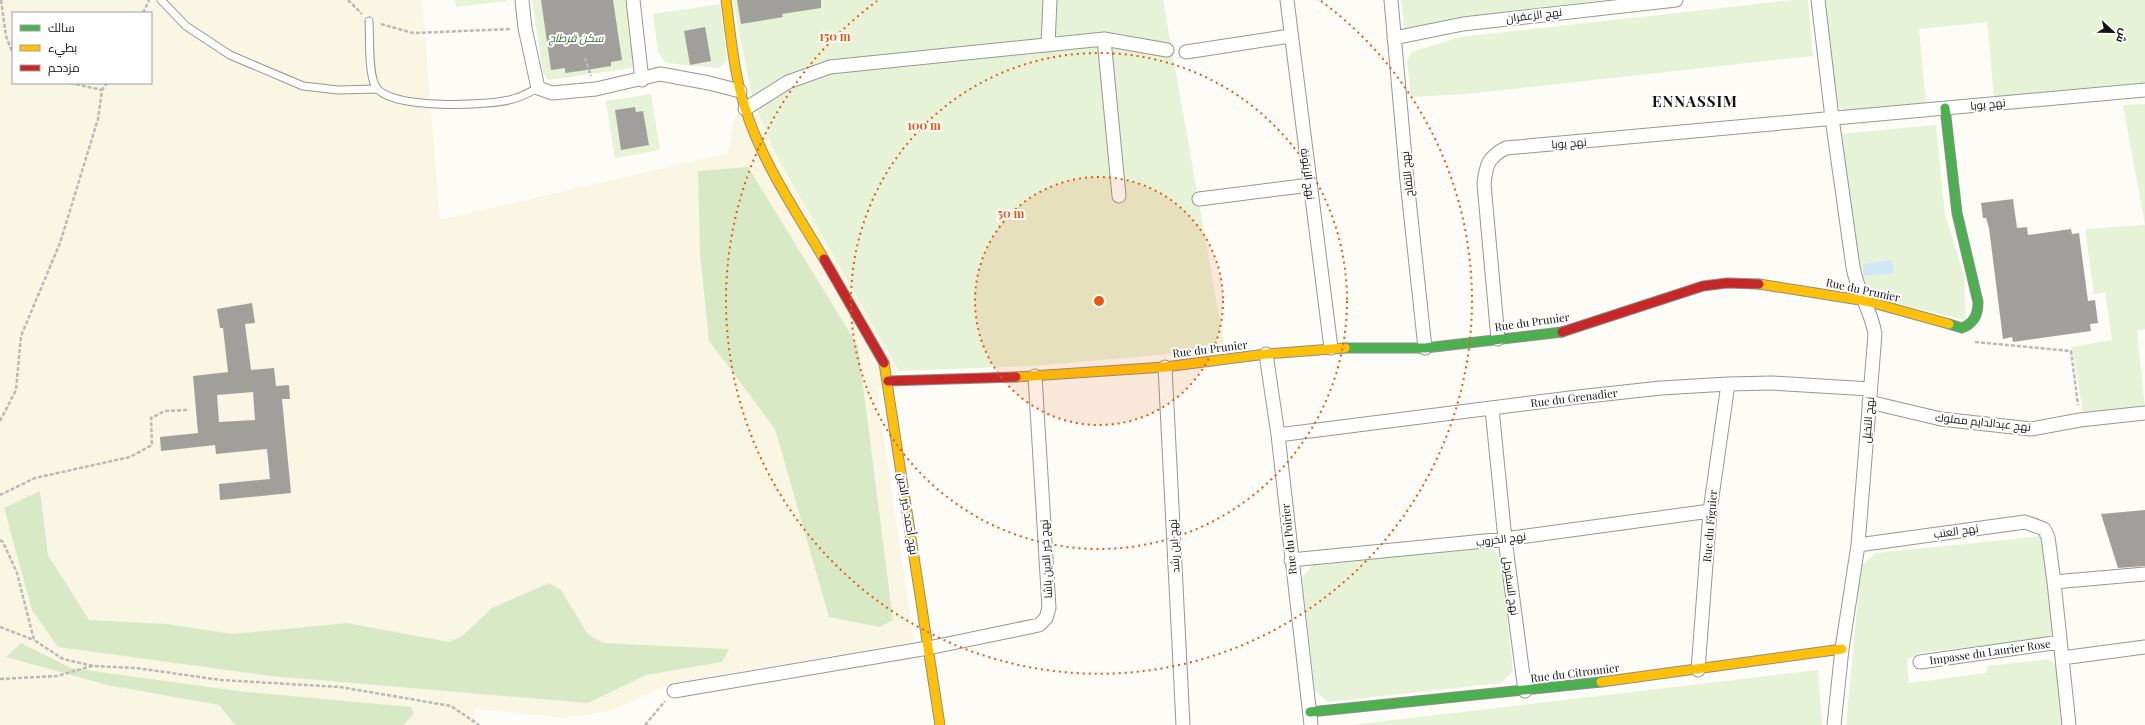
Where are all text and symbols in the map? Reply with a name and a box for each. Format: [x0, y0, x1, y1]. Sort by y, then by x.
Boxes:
street label: نهج الزعفران [1505, 4, 1563, 26]
legend [12, 12, 152, 84]
north arrow [2093, 12, 2133, 52]
text: سالك [48, 19, 75, 35]
text: ش [2113, 27, 2132, 45]
text: 150 m [819, 28, 851, 44]
park label: سكن قرطاج [548, 30, 604, 46]
text: بطيء [48, 39, 77, 58]
text: مزدحم [48, 59, 80, 76]
district label: ENNASSIM [1652, 91, 1738, 111]
street label: نهج يوبا [1970, 94, 2006, 114]
text: 100 m [907, 117, 941, 133]
street label: نهج يوبا [1551, 133, 1587, 153]
street label: نهج الزيتونة [1297, 147, 1319, 201]
street label: نهج التفاح [1397, 150, 1417, 198]
text: 50 m [998, 205, 1025, 221]
street label: Rue du Prunier [1825, 274, 1902, 305]
centre of rings [1092, 294, 1106, 308]
street label: Rue du Prunier [1494, 309, 1570, 334]
street label: Rue du Prunier [1172, 336, 1248, 361]
street label: Rue du Grenadier [1530, 385, 1618, 410]
street label: نهج النخيل [1858, 396, 1878, 444]
street label: نهج عبدالدايم مملوك [1934, 409, 2032, 435]
street label: نهج أحمد خير الدين [894, 472, 922, 556]
street label: Rue du Figuier [1699, 489, 1720, 563]
street label: Rue du Poirier [1277, 503, 1300, 575]
street label: نهج خير الدين باشا [1036, 519, 1056, 599]
street label: نهج ابن رشد [1165, 519, 1183, 573]
street label: نهج العنب [1933, 520, 1979, 542]
street label: نهج الخروب [1475, 528, 1527, 550]
street label: نهج السفرجل [1499, 555, 1523, 617]
street label: Impasse du Laurier Rose [1928, 636, 2052, 667]
street label: Rue du Citronnier [1530, 660, 1620, 685]

